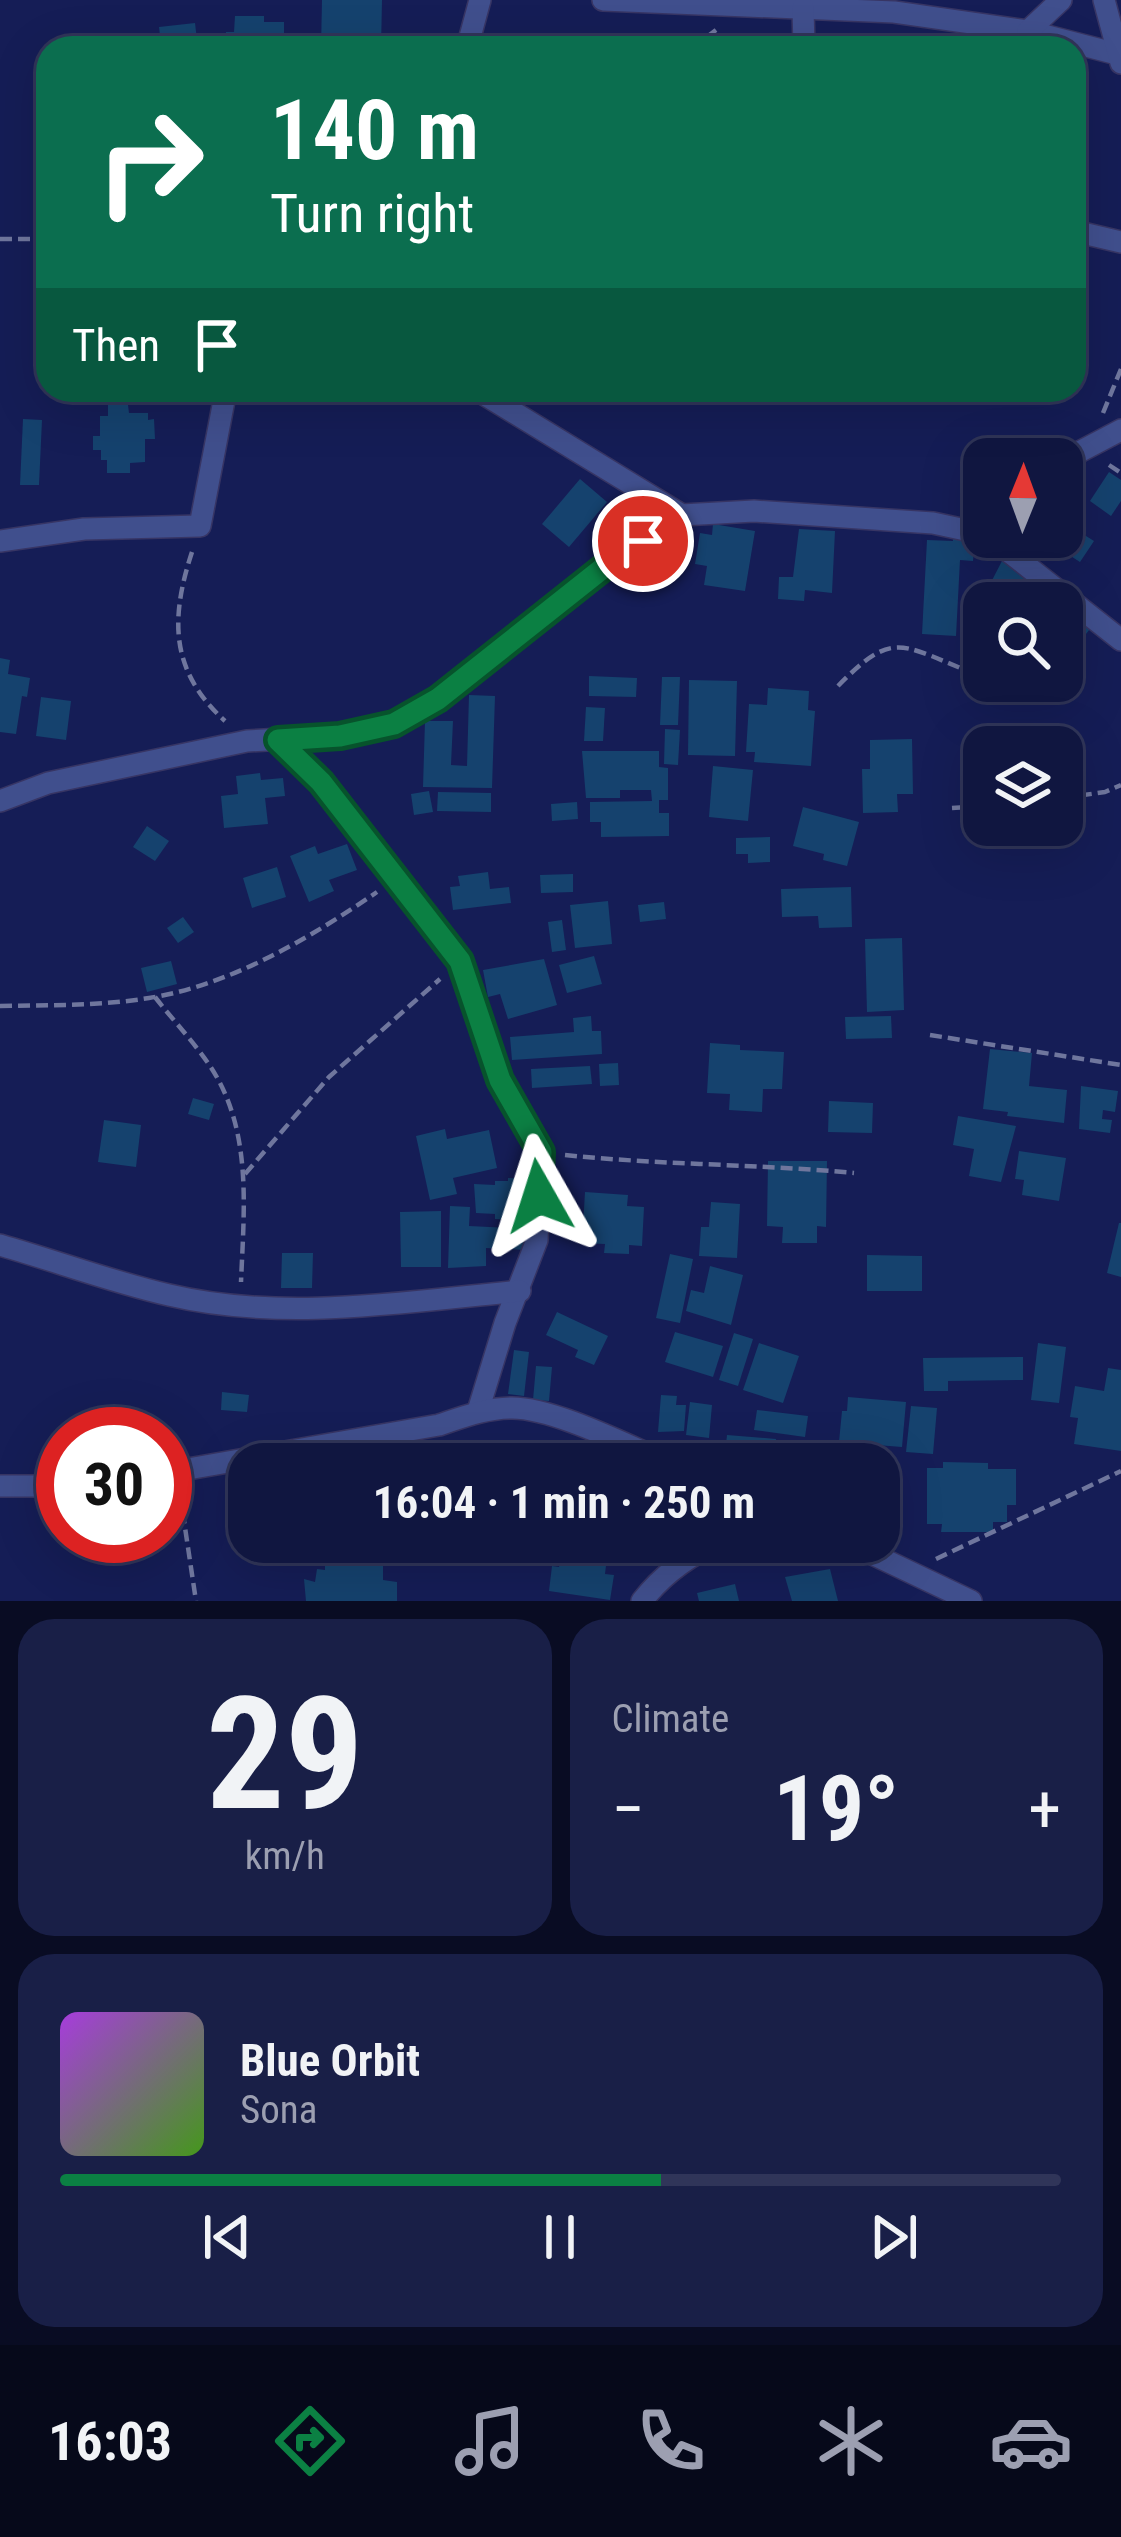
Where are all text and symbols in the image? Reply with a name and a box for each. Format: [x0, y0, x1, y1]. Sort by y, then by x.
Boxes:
text: 140 m [270, 81, 479, 180]
icon: right [72, 84, 228, 240]
text: Turn right [270, 182, 474, 245]
icon: arrive [184, 312, 250, 378]
text: Then [72, 319, 160, 372]
north arrow [963, 438, 1083, 558]
map controls [963, 438, 1083, 846]
pin [592, 490, 694, 592]
icon: arrive [610, 508, 676, 574]
button: search [963, 582, 1083, 702]
button: layers [963, 726, 1083, 846]
position arrow [476, 1133, 602, 1259]
speed limit sign: 30 [36, 1407, 192, 1563]
text: 16:04 · 1 min · 250 m [373, 1476, 755, 1529]
text: 29 [206, 1663, 364, 1846]
text: Climate [612, 1696, 729, 1742]
text: 19° [773, 1757, 899, 1862]
text: − [612, 1771, 645, 1848]
text: + [1028, 1771, 1061, 1848]
text: km/h [245, 1833, 325, 1879]
text: Blue Orbit [240, 2034, 420, 2087]
text: Sona [240, 2087, 317, 2133]
icon: previous [194, 2204, 260, 2270]
icon: pause [527, 2204, 593, 2270]
icon: next [861, 2204, 927, 2270]
icon: directions [268, 2399, 352, 2483]
icon: music [448, 2399, 532, 2483]
icon: phone [629, 2399, 713, 2483]
icon: climate [809, 2399, 893, 2483]
icon: car [989, 2399, 1073, 2483]
text: 16:03 [48, 2410, 172, 2473]

